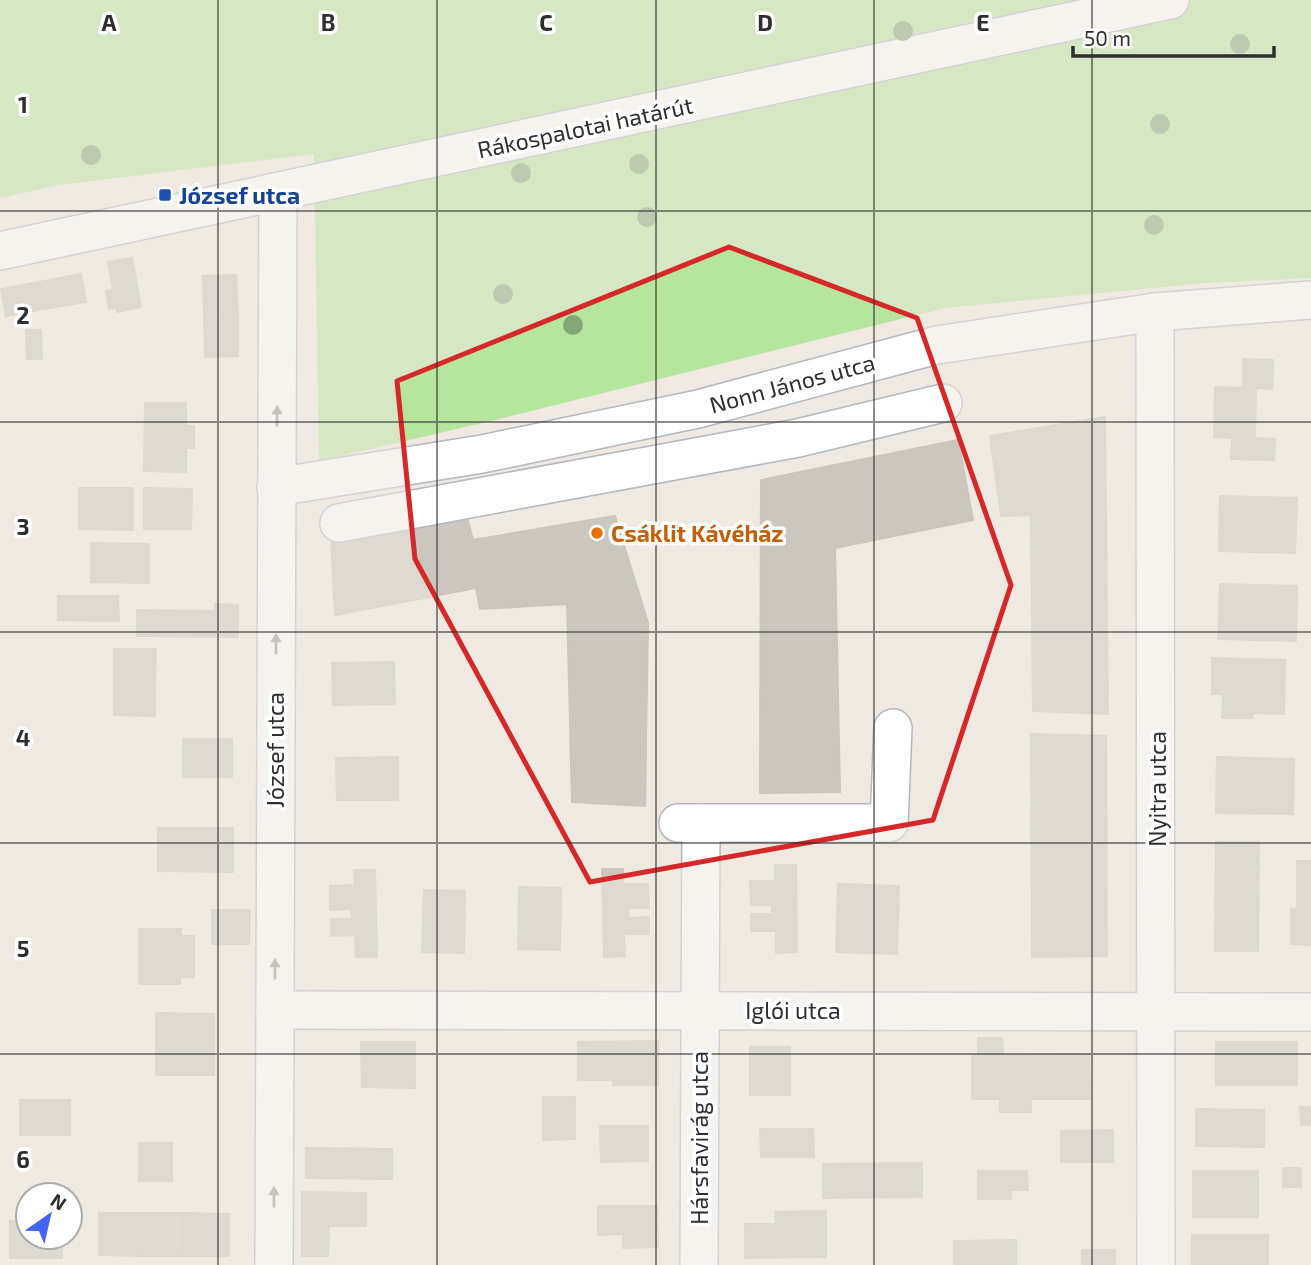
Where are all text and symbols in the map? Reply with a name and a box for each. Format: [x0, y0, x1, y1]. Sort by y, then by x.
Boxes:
text: A [101, 8, 117, 36]
text: B [321, 8, 335, 36]
text: C [539, 8, 553, 36]
text: D [757, 8, 773, 36]
text: E [976, 8, 990, 36]
scale bar [1073, 14, 1274, 58]
text: 50 m [1084, 25, 1131, 50]
text: 1 [18, 90, 28, 118]
street label: Rákospalotai határút [475, 90, 695, 164]
place label: József utca [179, 181, 300, 209]
marker: József utca [157, 187, 173, 203]
text: 2 [16, 301, 30, 329]
street label: Nonn János utca [706, 347, 878, 419]
one-way arrow [271, 405, 283, 427]
text: 3 [16, 512, 30, 540]
place label: Csáklit Kávéház [611, 519, 783, 547]
marker: Csáklit Kávéház [589, 525, 605, 541]
one-way arrow [270, 633, 282, 655]
street label: József utca [261, 692, 289, 808]
text: 4 [16, 723, 30, 751]
street label: Nyitra utca [1143, 731, 1171, 847]
text: 5 [17, 934, 29, 962]
one-way arrow [269, 958, 281, 980]
street label: Iglói utca [745, 996, 841, 1024]
street label: Hársfavirág utca [685, 1051, 713, 1225]
text: 6 [16, 1145, 30, 1173]
north arrow [14, 1181, 84, 1251]
one-way arrow [268, 1186, 280, 1208]
text: N [47, 1188, 71, 1215]

